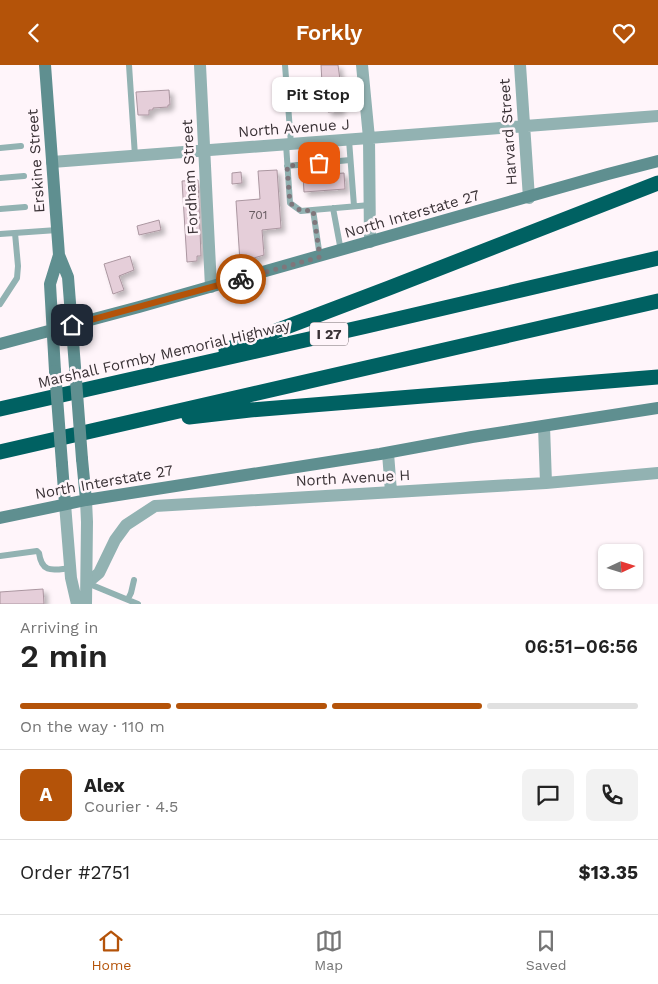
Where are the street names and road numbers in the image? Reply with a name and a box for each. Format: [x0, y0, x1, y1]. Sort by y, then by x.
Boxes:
street label: Harvard Street [495, 77, 521, 186]
street label: Erskine Street [23, 108, 49, 213]
street label: North Avenue J [238, 115, 350, 141]
street label: Fordham Street [178, 118, 202, 235]
street label: North Interstate 27 [342, 186, 482, 242]
street label: Marshall Formby Memorial Highway [36, 316, 292, 392]
road number: I 27 [310, 323, 348, 345]
street label: North Interstate 27 [34, 461, 174, 503]
street label: North Avenue H [295, 466, 411, 490]

